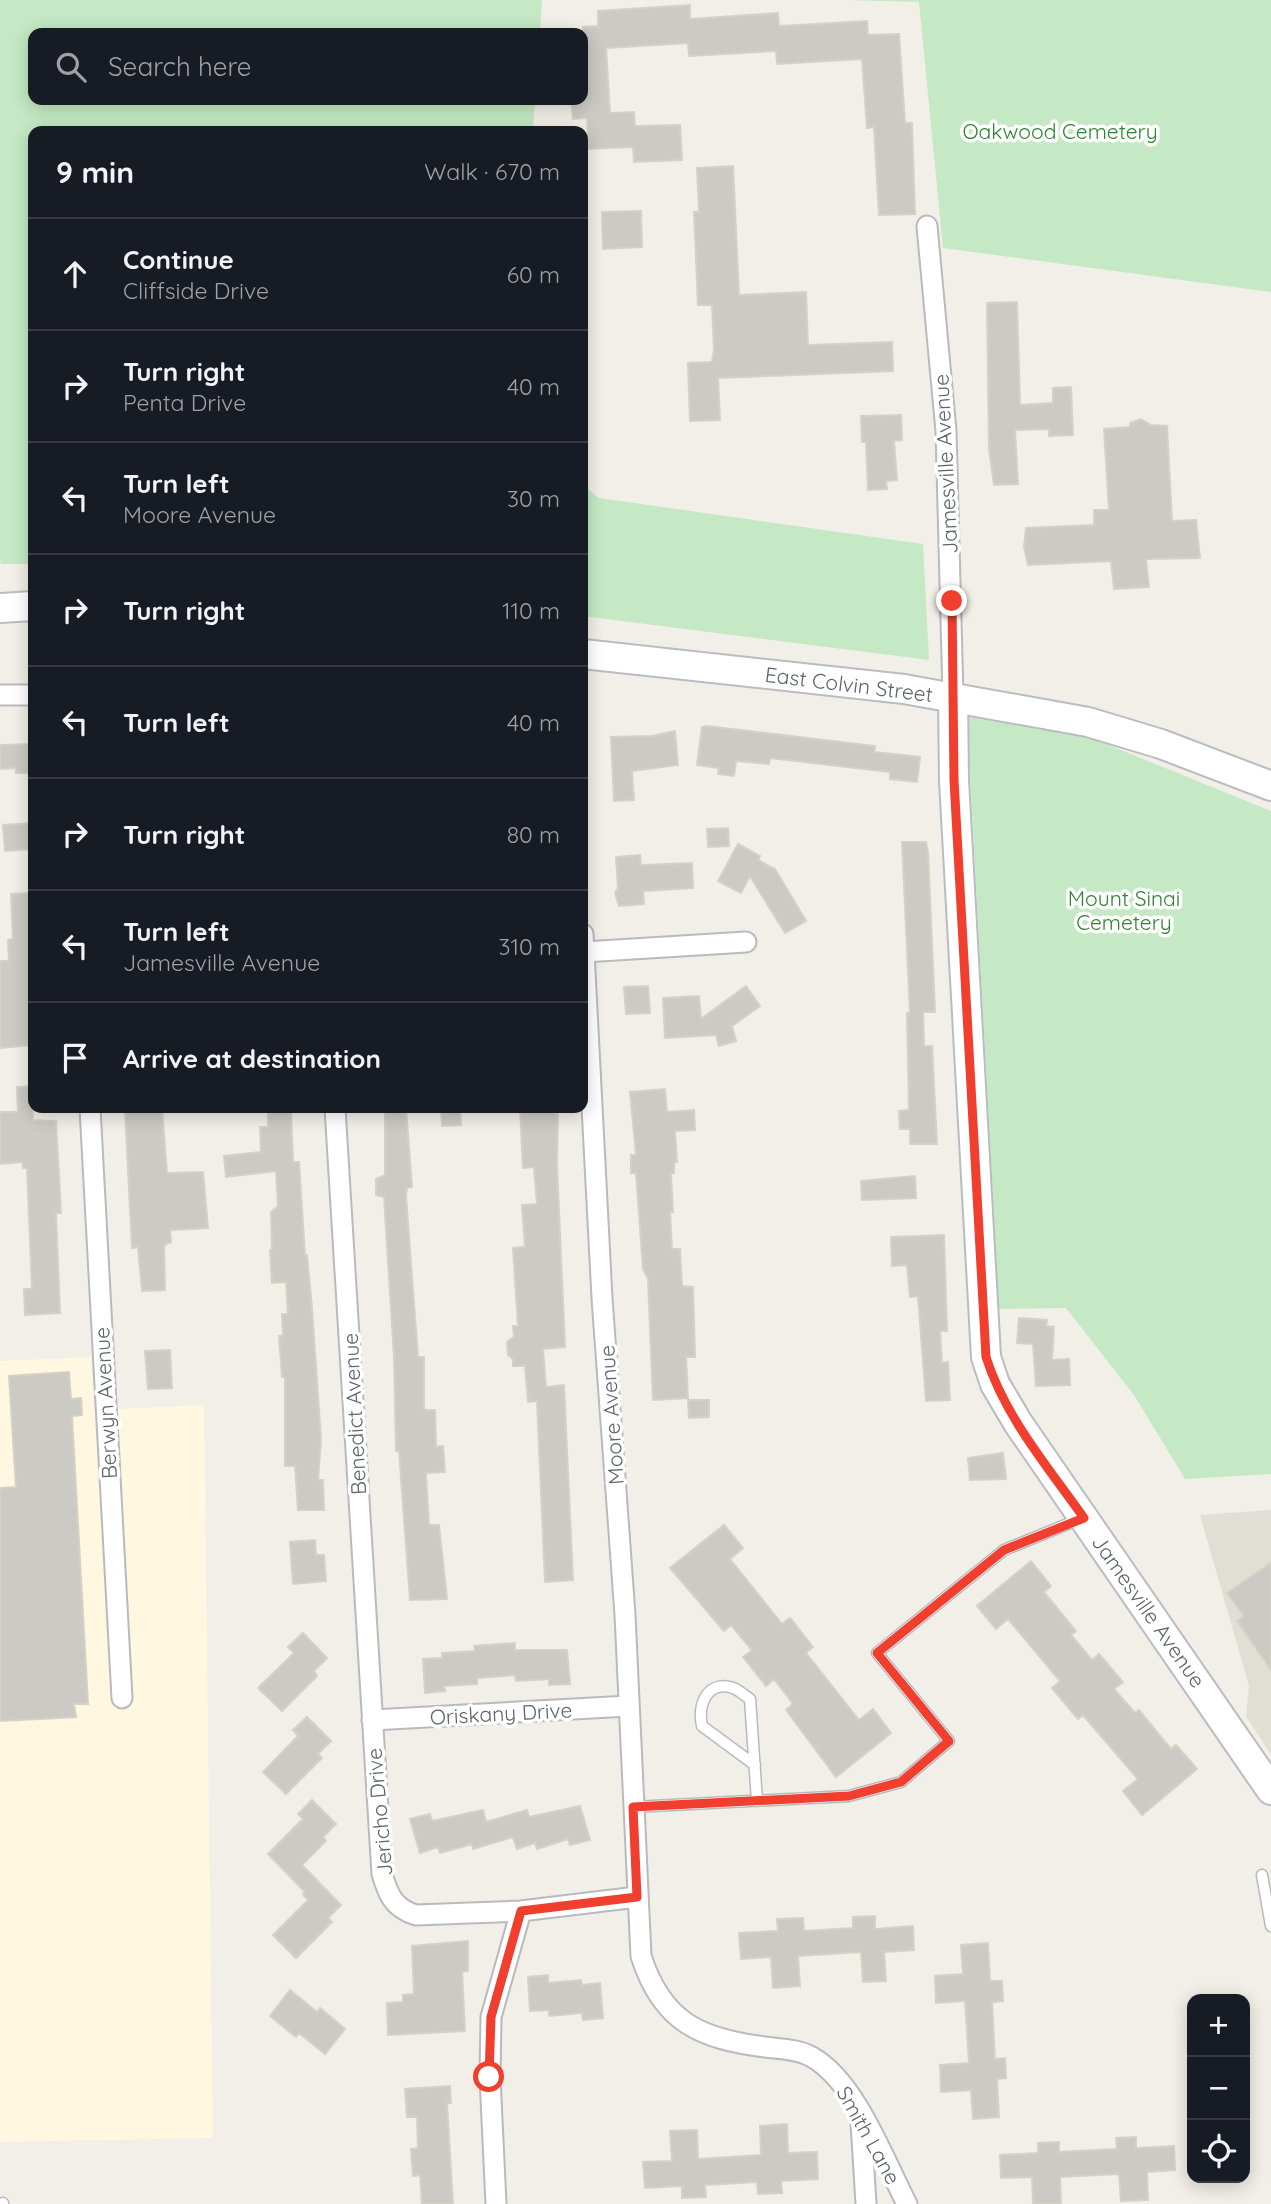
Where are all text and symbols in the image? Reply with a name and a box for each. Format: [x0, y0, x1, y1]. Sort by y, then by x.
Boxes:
search box [28, 28, 588, 105]
icon: search [52, 48, 90, 86]
text: Search here [108, 50, 252, 83]
park label: Oakwood Cemetery [962, 118, 1158, 144]
text: 9 min [56, 153, 134, 191]
text: Walk · 670 m [424, 157, 560, 186]
text: Continue [123, 243, 234, 276]
icon: ahead [56, 255, 94, 293]
text: 60 m [507, 260, 560, 289]
text: Cliffside Drive [123, 276, 269, 305]
text: Turn right [123, 355, 245, 388]
icon: right [56, 367, 94, 405]
text: 40 m [507, 372, 560, 401]
street label: Jamesville Avenue [927, 373, 963, 555]
text: Penta Drive [123, 388, 246, 417]
text: Turn left [123, 467, 230, 500]
icon: left [56, 479, 94, 517]
text: 30 m [507, 484, 560, 513]
text: Moore Avenue [123, 500, 276, 529]
route end [936, 585, 967, 616]
icon: right [56, 591, 94, 629]
text: Turn right [123, 594, 245, 627]
text: 110 m [502, 596, 560, 625]
street label: East Colvin Street [764, 661, 934, 707]
icon: left [56, 703, 94, 741]
text: Turn left [123, 706, 230, 739]
text: 40 m [507, 708, 560, 737]
icon: right [56, 815, 94, 853]
text: Turn right [123, 818, 245, 851]
text: 80 m [507, 820, 560, 849]
park label: Mount Sinai Cemetery [1068, 885, 1180, 935]
text: Turn left [123, 915, 230, 948]
icon: left [56, 927, 94, 965]
text: 310 m [498, 932, 560, 961]
text: Jamesville Avenue [123, 948, 320, 977]
icon: arrive [56, 1039, 94, 1077]
text: Arrive at destination [123, 1042, 381, 1075]
street label: Berwyn Avenue [88, 1326, 122, 1480]
street label: Benedict Avenue [337, 1332, 371, 1496]
street label: Moore Avenue [593, 1344, 629, 1486]
street label: Jamesville Avenue [1087, 1530, 1211, 1692]
street label: Oriskany Drive [429, 1696, 573, 1730]
street label: Jericho Drive [360, 1747, 398, 1877]
map controls [1187, 1994, 1250, 2183]
button: + [1187, 1994, 1250, 2057]
button: − [1187, 2057, 1250, 2120]
route start [473, 2061, 504, 2092]
street label: Smith Lane [831, 2081, 907, 2189]
button: locate [1187, 2120, 1250, 2183]

